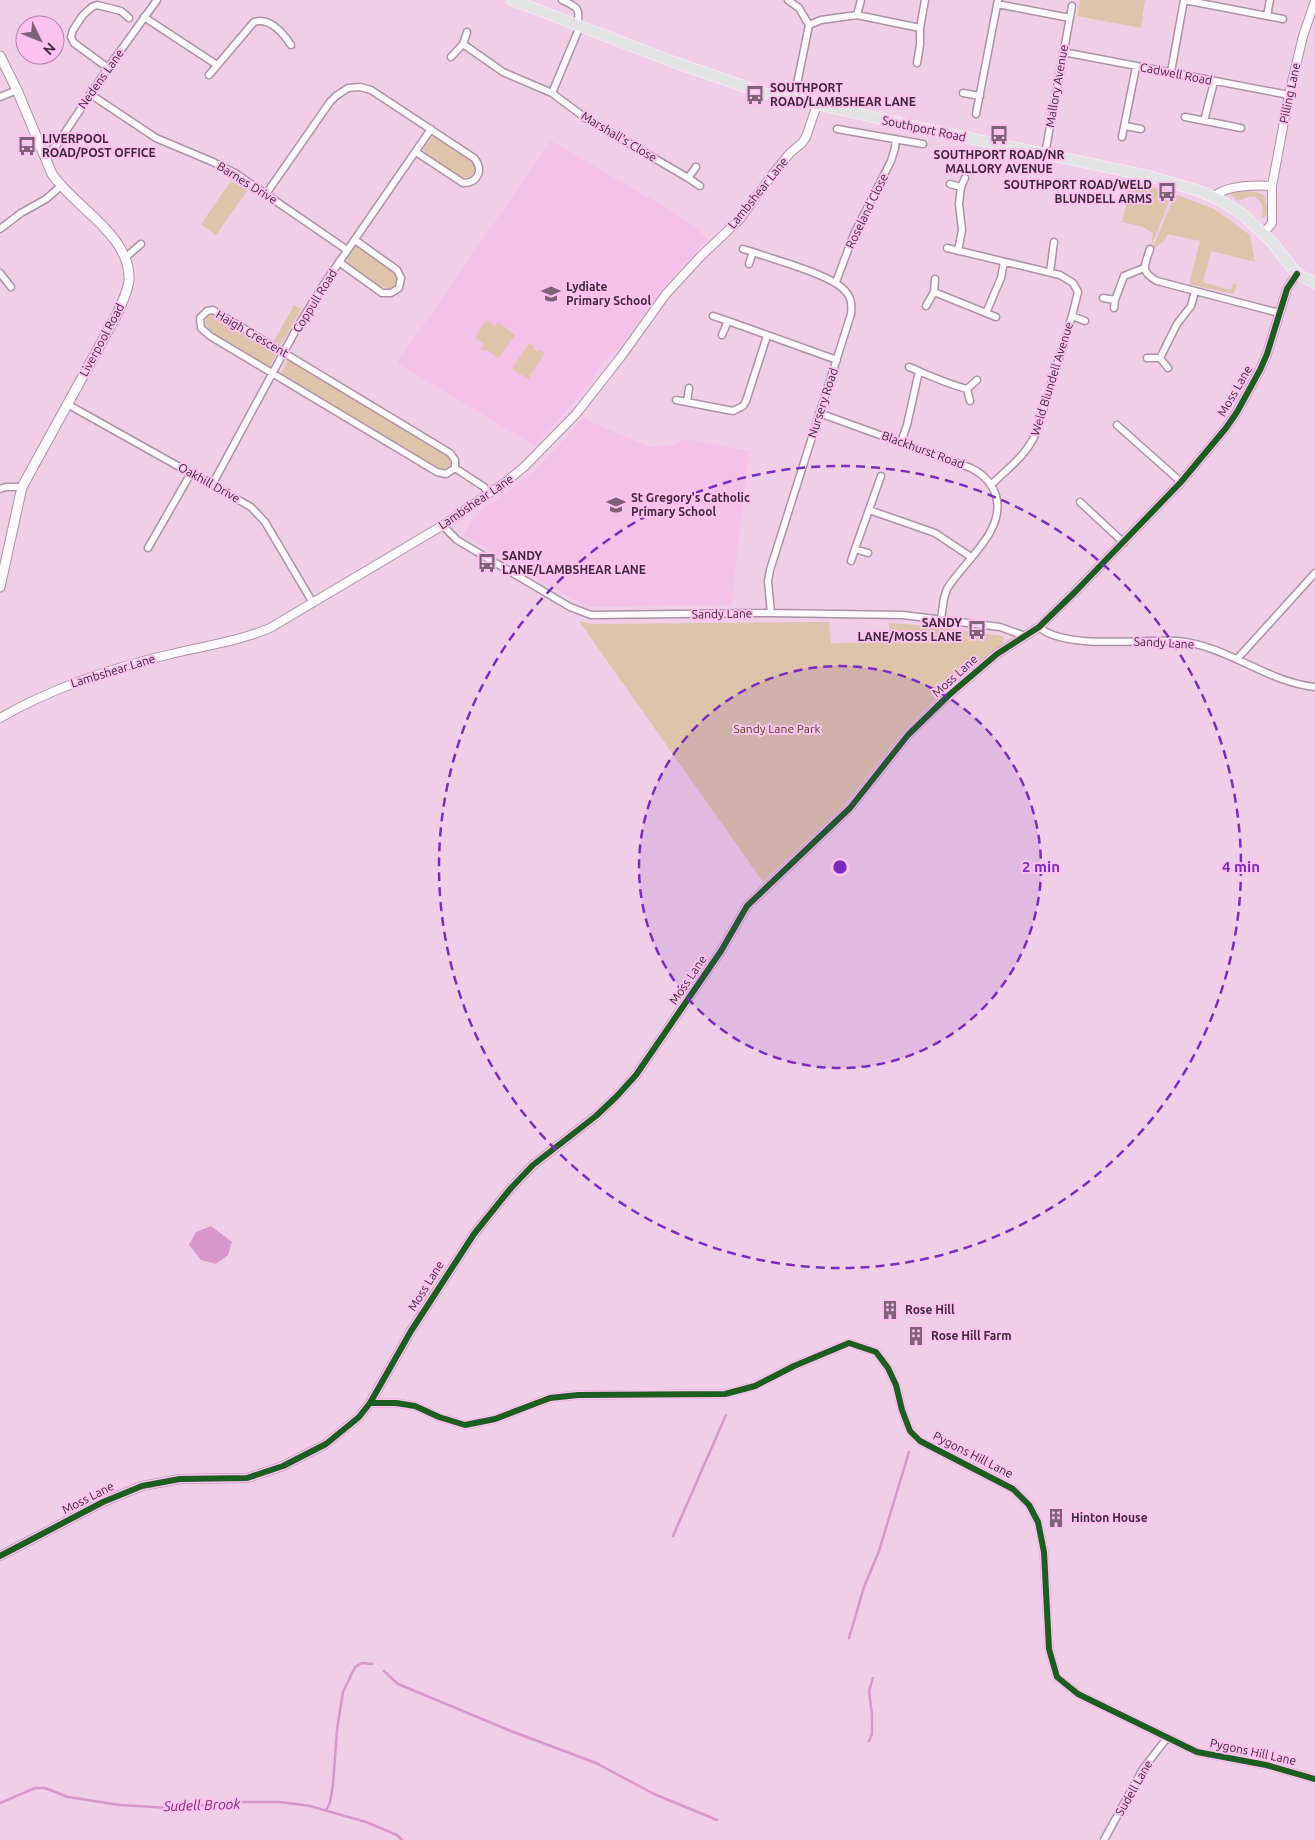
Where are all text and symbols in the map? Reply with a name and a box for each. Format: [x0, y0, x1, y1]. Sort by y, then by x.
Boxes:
north arrow [15, 15, 65, 65]
text: N [40, 40, 59, 58]
street label: Mallory Avenue [1043, 44, 1070, 128]
street label: Nedens Lane [75, 47, 126, 111]
street label: Cadwell Road [1139, 60, 1213, 87]
street label: Pilling Lane [1277, 61, 1302, 124]
place label: SOUTHPORT ROAD/LAMBSHEAR LANE [770, 81, 916, 108]
bus stop icon: SOUTHPORT ROAD/LAMBSHEAR LANE [744, 84, 766, 106]
street label: Marshall's Close [579, 109, 659, 164]
street label: Southport Road [881, 113, 967, 144]
bus stop icon: SOUTHPORT ROAD/NR MALLORY AVENUE [988, 124, 1010, 146]
place label: LIVERPOOL ROAD/POST OFFICE [42, 132, 156, 159]
bus stop icon: LIVERPOOL ROAD/POST OFFICE [16, 135, 38, 157]
place label: SOUTHPORT ROAD/NR MALLORY AVENUE [934, 148, 1065, 175]
street label: Lambshear Lane [725, 155, 790, 231]
street label: Barnes Drive [215, 159, 280, 206]
street label: Roseland Close [843, 171, 890, 250]
place label: SOUTHPORT ROAD/WELD BLUNDELL ARMS [1004, 178, 1152, 205]
bus stop icon: SOUTHPORT ROAD/WELD BLUNDELL ARMS [1156, 181, 1178, 203]
street label: Coppull Road [290, 267, 339, 335]
place label: Lydiate Primary School [566, 280, 651, 307]
school or university icon: Lydiate Primary School [540, 283, 562, 305]
street label: Liverpool Road [77, 301, 126, 378]
street label: Haigh Crescent [214, 308, 291, 360]
street label: Weld Blundell Avenue [1028, 321, 1075, 437]
street label: Moss Lane [1215, 363, 1254, 418]
street label: Nursery Road [805, 366, 840, 439]
street label: Blackhurst Road [880, 429, 966, 471]
street label: Oakhill Drive [176, 460, 242, 505]
street label: Lambshear Lane [436, 472, 516, 531]
place label: St Gregory's Catholic Primary School [631, 491, 750, 518]
school or university icon: St Gregory's Catholic Primary School [605, 494, 627, 516]
place label: SANDY LANE/LAMBSHEAR LANE [502, 549, 646, 576]
bus stop icon: SANDY LANE/LAMBSHEAR LANE [476, 552, 498, 574]
street label: Sandy Lane [692, 606, 752, 621]
place label: SANDY LANE/MOSS LANE [857, 616, 962, 643]
bus stop icon: SANDY LANE/MOSS LANE [966, 619, 988, 641]
street label: Sandy Lane [1133, 634, 1195, 651]
street label: Lambshear Lane [69, 652, 157, 690]
street label: Moss Lane [929, 652, 980, 699]
park label: Sandy Lane Park [733, 722, 821, 735]
centre of rings [831, 858, 849, 876]
text: 2 min [1022, 858, 1060, 875]
text: 4 min [1222, 858, 1260, 875]
street label: Moss Lane [666, 953, 709, 1007]
street label: Moss Lane [405, 1258, 446, 1313]
building icon: Rose Hill [879, 1299, 901, 1321]
place label: Rose Hill [905, 1303, 955, 1316]
building icon: Rose Hill Farm [905, 1325, 927, 1347]
place label: Rose Hill Farm [931, 1329, 1012, 1342]
street label: Pygons Hill Lane [931, 1429, 1015, 1480]
street label: Moss Lane [60, 1479, 116, 1516]
building icon: Hinton House [1045, 1507, 1067, 1529]
place label: Hinton House [1071, 1511, 1148, 1524]
street label: Pygons Hill Lane [1209, 1736, 1297, 1767]
street label: Sudell Lane [1113, 1758, 1155, 1818]
water label: Sudell Brook [162, 1796, 242, 1814]

